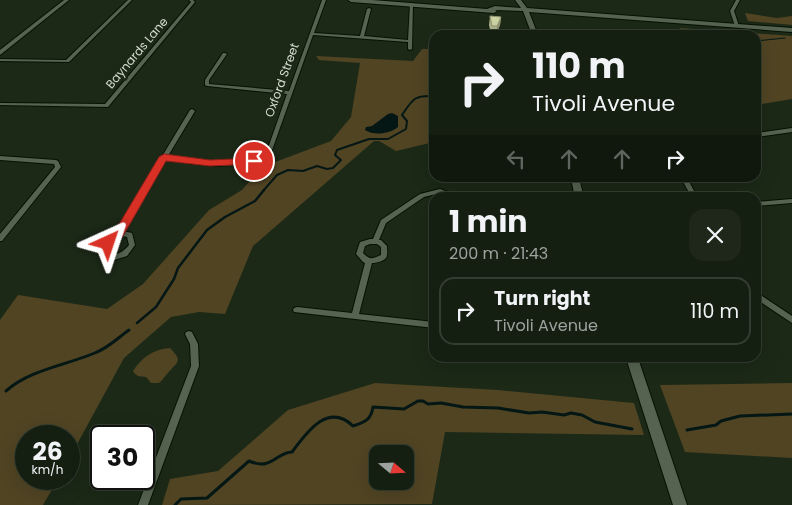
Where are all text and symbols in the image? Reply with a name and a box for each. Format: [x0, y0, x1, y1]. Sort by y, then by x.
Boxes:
street label: Baynards Lane [102, 13, 172, 92]
street label: Oxford Street [260, 40, 303, 119]
text: 110 m [532, 41, 626, 90]
icon: right [449, 50, 514, 115]
text: Tivoli Avenue [532, 88, 675, 119]
pin [233, 140, 275, 182]
icon: left [502, 145, 530, 173]
icon: ahead [555, 145, 583, 173]
icon: ahead [608, 145, 636, 173]
icon: right [661, 145, 689, 173]
icon: arrive [240, 147, 268, 175]
text: 1 min [449, 200, 527, 243]
button: close [689, 209, 741, 261]
position arrow [81, 216, 133, 268]
text: 200 m · 21:43 [449, 242, 548, 265]
text: Turn right [494, 285, 590, 312]
icon: right [451, 297, 479, 325]
text: 110 m [690, 298, 739, 325]
text: Tivoli Avenue [494, 314, 598, 337]
speed limit sign: 30 [90, 425, 155, 490]
text: 26 [32, 434, 63, 469]
north arrow [369, 445, 414, 490]
map controls [369, 445, 414, 490]
text: km/h [32, 461, 63, 478]

